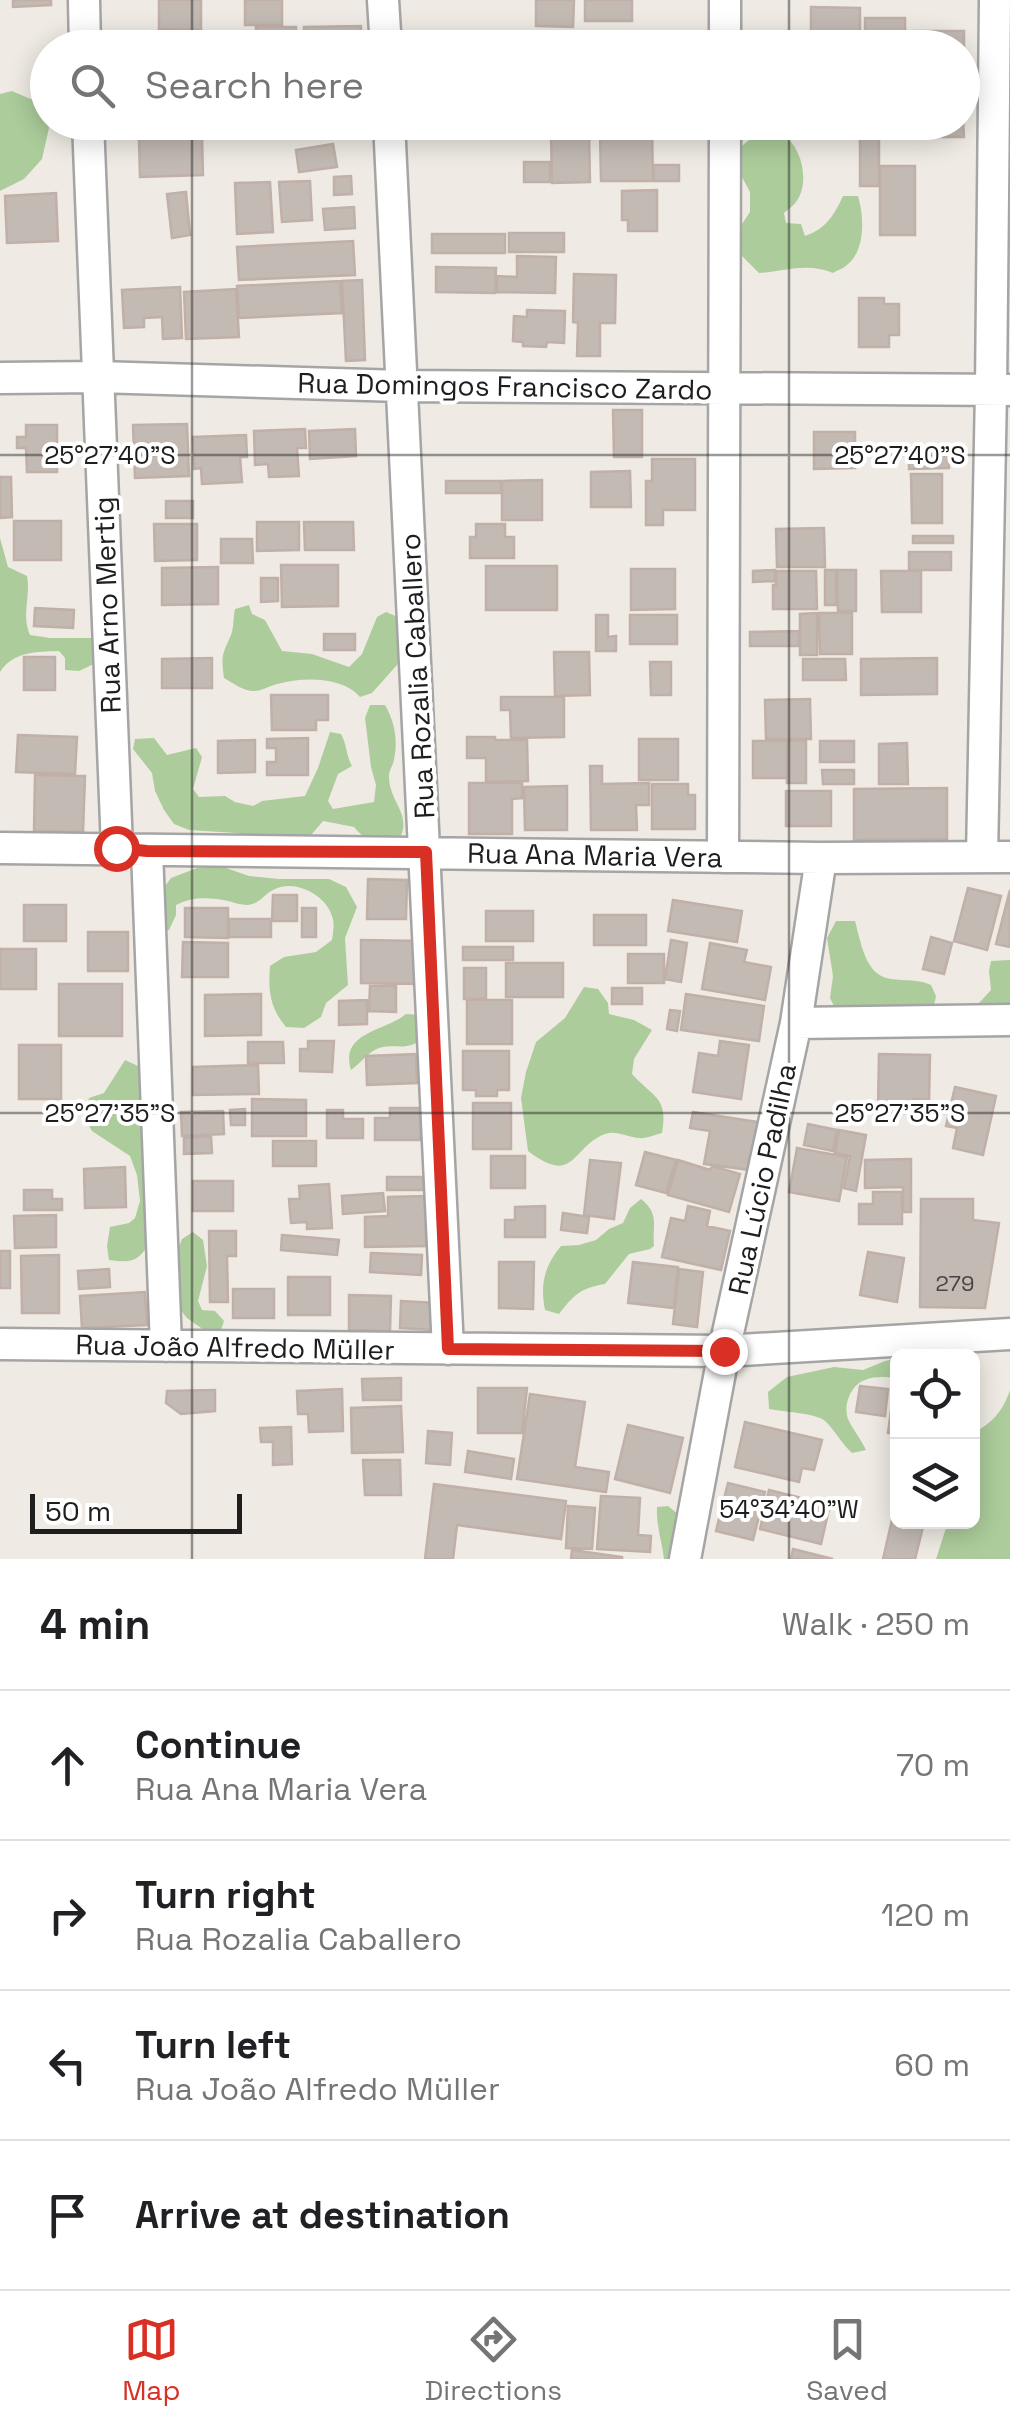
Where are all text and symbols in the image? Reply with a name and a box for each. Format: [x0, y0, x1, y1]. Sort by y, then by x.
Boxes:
search box [30, 30, 980, 140]
icon: search [65, 58, 120, 113]
text: Search here [145, 61, 364, 109]
street label: Rua Domingos Francisco Zardo [297, 364, 713, 408]
text: 25°27'40"S [44, 439, 176, 471]
text: 25°27'40"S [834, 439, 966, 471]
street label: Rua Arno Mertig [85, 496, 129, 714]
street label: Rua Rozalia Caballero [392, 532, 442, 820]
route start [94, 826, 140, 872]
street label: Rua Ana Maria Vera [467, 835, 723, 875]
street label: Rua Lúcio Padilha [720, 1060, 804, 1298]
text: 25°27'35"S [45, 1097, 175, 1129]
text: 25°27'35"S [835, 1097, 965, 1129]
house number: 279 [936, 1269, 974, 1297]
street label: Rua João Alfredo Müller [75, 1326, 395, 1368]
route end [702, 1329, 748, 1375]
map controls [890, 1349, 980, 1529]
button: locate [890, 1349, 980, 1439]
button: layers [890, 1439, 980, 1529]
scale bar [30, 1489, 242, 1534]
text: 50 m [45, 1493, 111, 1529]
text: 54°34'40"W [719, 1493, 859, 1525]
text: 4 min [40, 1598, 150, 1651]
text: Walk · 250 m [782, 1604, 970, 1644]
text: Continue [135, 1721, 301, 1769]
icon: ahead [40, 1738, 95, 1793]
text: 70 m [896, 1745, 970, 1785]
text: Rua Ana Maria Vera [135, 1769, 427, 1809]
text: Turn right [135, 1871, 316, 1919]
icon: right [40, 1888, 95, 1943]
text: 120 m [881, 1895, 970, 1935]
text: Rua Rozalia Caballero [135, 1919, 462, 1959]
text: Turn left [135, 2021, 291, 2069]
icon: left [40, 2038, 95, 2093]
text: 60 m [894, 2045, 970, 2085]
text: Rua João Alfredo Müller [135, 2069, 500, 2109]
icon: arrive [40, 2188, 95, 2243]
text: Arrive at destination [135, 2191, 510, 2239]
tab: Map [122, 2312, 180, 2408]
tab: Directions [425, 2312, 562, 2408]
tab: Saved [806, 2312, 888, 2408]

